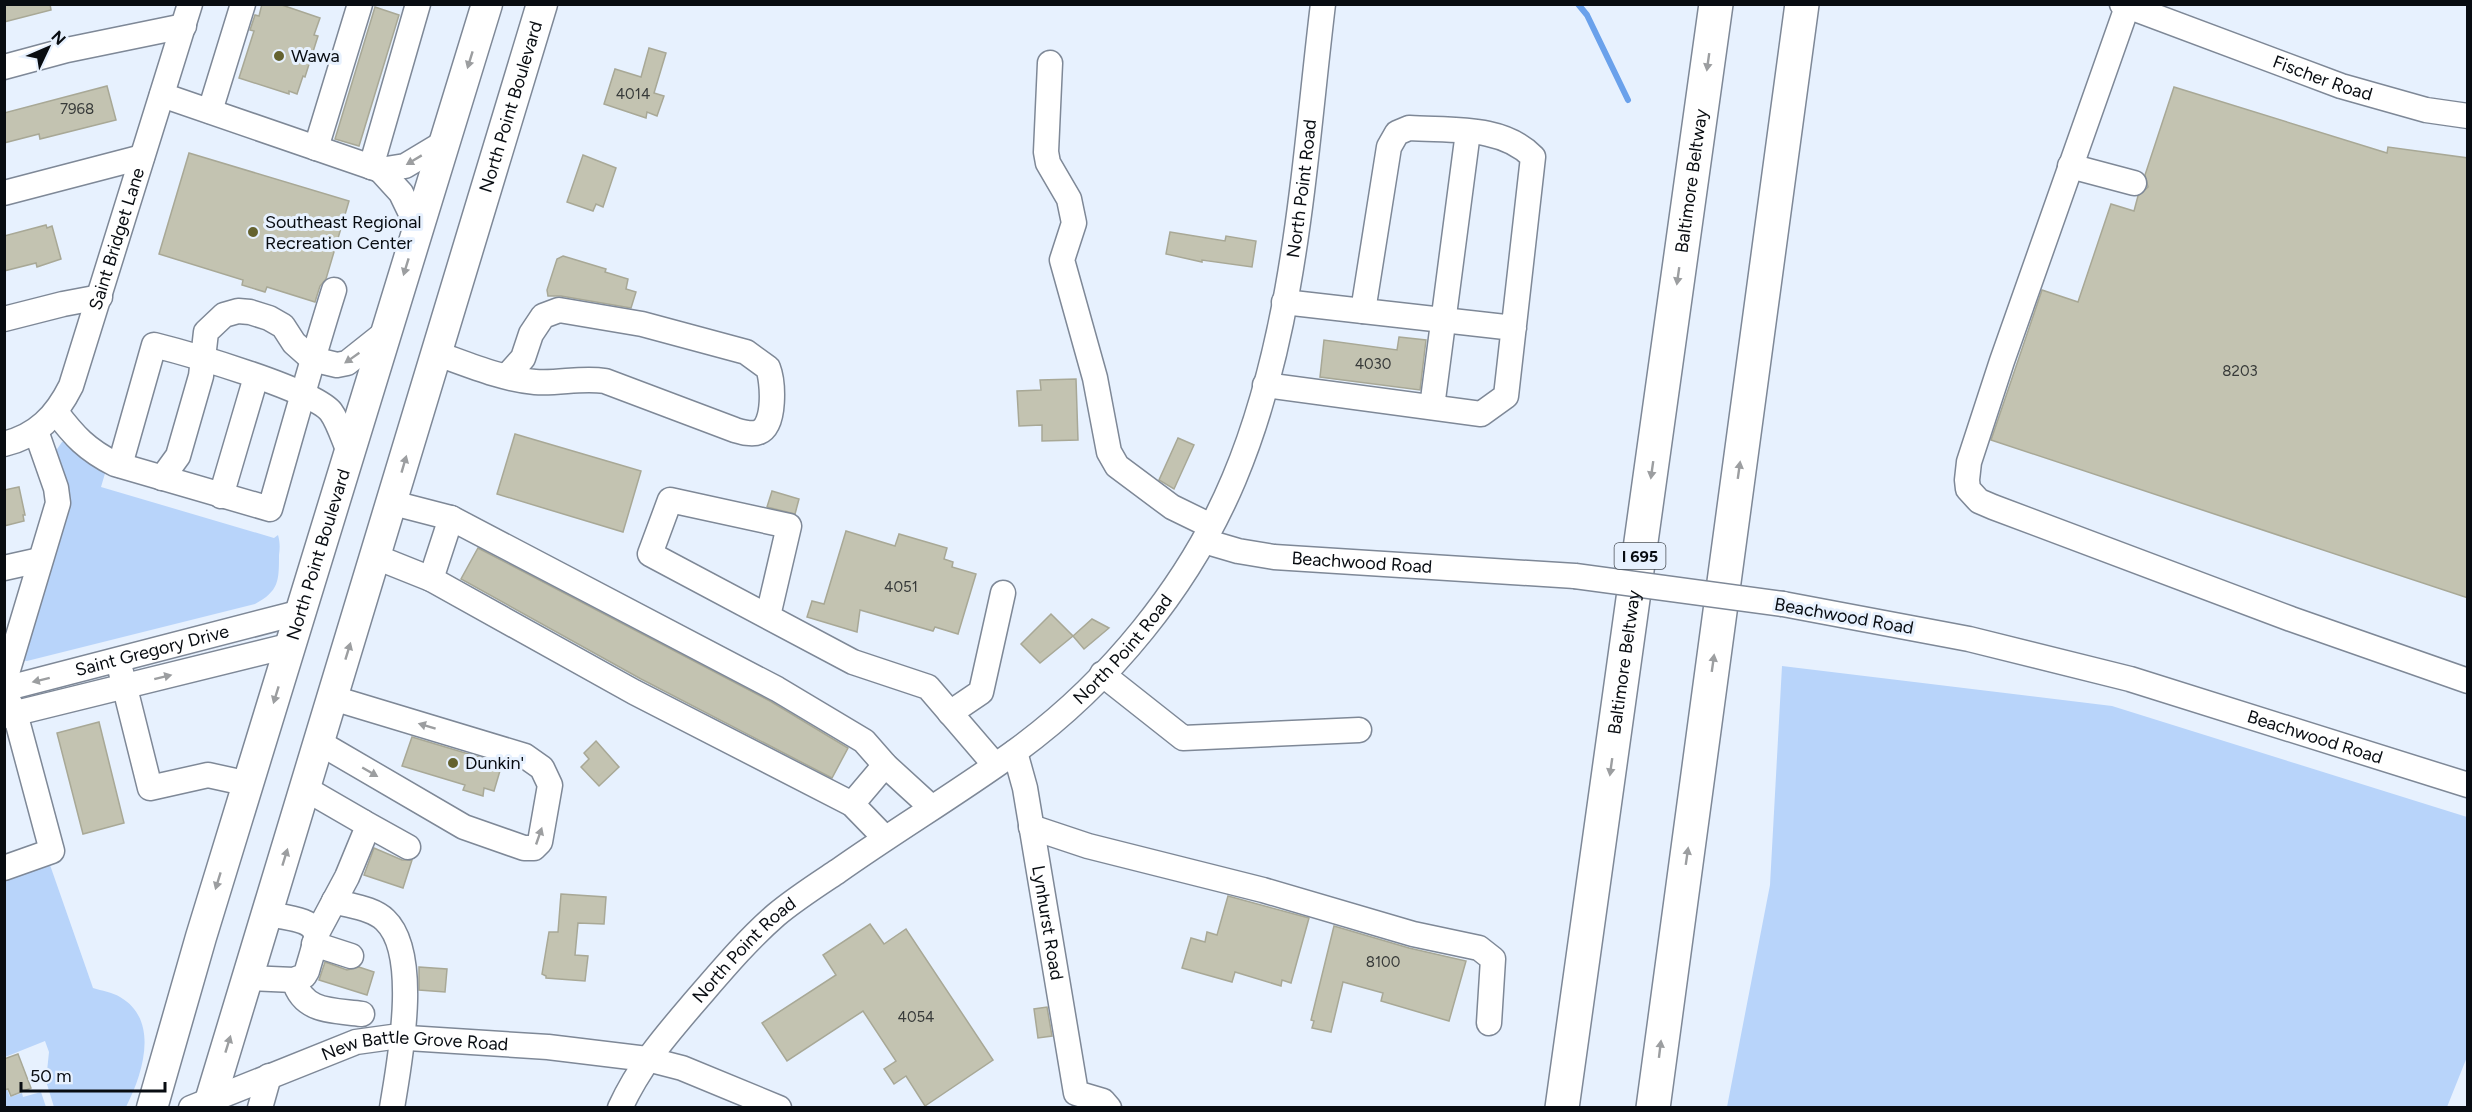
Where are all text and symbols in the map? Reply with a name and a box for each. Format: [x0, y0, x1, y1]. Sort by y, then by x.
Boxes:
north arrow [18, 18, 78, 78]
street label: North Point Boulevard [475, 18, 547, 195]
text: N [47, 27, 70, 49]
place label: Wawa [291, 45, 340, 67]
marker: Wawa [272, 49, 286, 63]
one-way arrow [465, 51, 474, 69]
street label: Fischer Road [2270, 51, 2375, 105]
one-way arrow [1703, 53, 1713, 72]
house number: 4014 [616, 85, 650, 103]
house number: 7968 [60, 100, 94, 118]
street label: Baltimore Beltway [1670, 107, 1712, 254]
street label: North Point Road [1282, 118, 1321, 259]
one-way arrow [406, 155, 422, 166]
street label: Saint Bridget Lane [84, 165, 149, 313]
place label: Southeast Regional Recreation Center [265, 211, 422, 254]
marker: Southeast Regional Recreation Center [246, 225, 260, 239]
one-way arrow [401, 258, 410, 276]
one-way arrow [1674, 267, 1683, 286]
one-way arrow [345, 352, 361, 364]
house number: 4030 [1355, 355, 1391, 373]
house number: 8203 [2222, 362, 2258, 380]
one-way arrow [400, 455, 409, 473]
one-way arrow [1647, 460, 1656, 479]
one-way arrow [1735, 460, 1744, 479]
street label: North Point Boulevard [282, 466, 355, 643]
road number: I 695 [1614, 543, 1666, 569]
street label: Beachwood Road [1291, 547, 1433, 578]
house number: 4051 [884, 578, 918, 596]
street label: Baltimore Beltway [1603, 588, 1645, 736]
street label: North Point Road [1069, 590, 1177, 709]
street label: Beachwood Road [1773, 593, 1915, 639]
street label: Saint Gregory Drive [73, 620, 232, 681]
one-way arrow [344, 642, 353, 660]
one-way arrow [1708, 653, 1717, 672]
one-way arrow [154, 671, 172, 681]
one-way arrow [32, 675, 50, 685]
one-way arrow [271, 686, 280, 704]
street label: Beachwood Road [2244, 705, 2386, 769]
one-way arrow [418, 721, 436, 731]
place label: Dunkin' [465, 752, 524, 774]
marker: Dunkin' [446, 756, 460, 770]
one-way arrow [1606, 757, 1615, 776]
one-way arrow [362, 767, 379, 777]
one-way arrow [535, 827, 544, 845]
one-way arrow [1682, 847, 1691, 866]
one-way arrow [281, 848, 290, 866]
street label: Lynhurst Road [1027, 864, 1068, 982]
one-way arrow [213, 872, 222, 890]
street label: North Point Road [688, 892, 800, 1008]
house number: 8100 [1366, 953, 1400, 971]
house number: 4054 [898, 1008, 934, 1026]
street label: New Battle Grove Road [318, 1026, 509, 1066]
one-way arrow [224, 1035, 233, 1053]
one-way arrow [1656, 1040, 1665, 1059]
scale bar [21, 1055, 165, 1093]
text: 50 m [30, 1065, 72, 1087]

